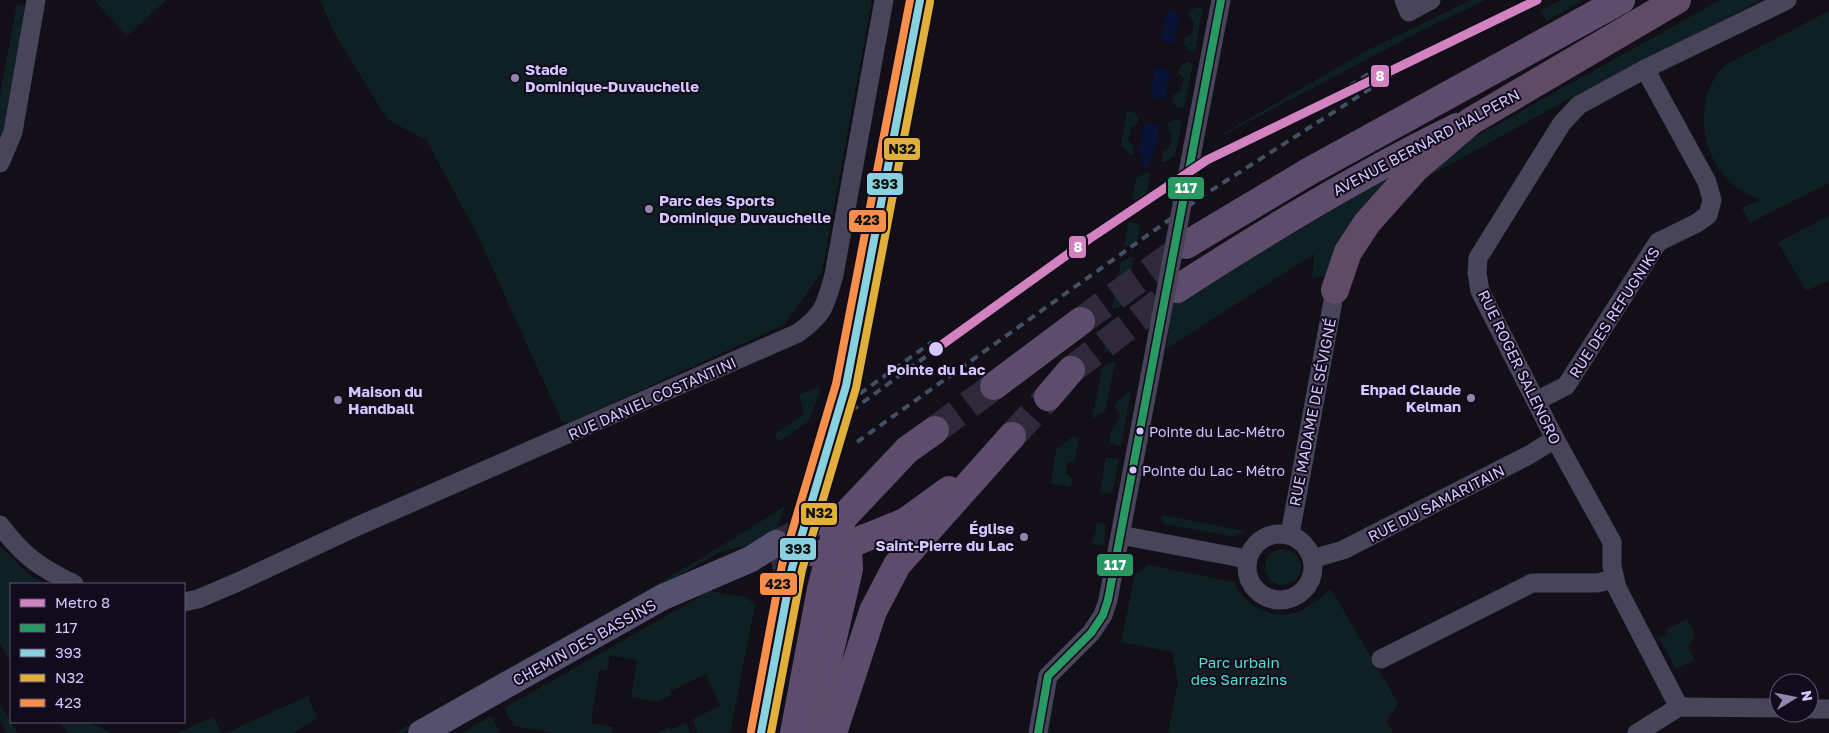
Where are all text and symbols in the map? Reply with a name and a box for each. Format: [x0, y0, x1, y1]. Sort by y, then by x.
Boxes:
place label: Stade Dominique-Duvauchelle [525, 60, 699, 95]
line badge: 8 [1370, 64, 1390, 88]
text: 8 [1376, 67, 1385, 84]
marker: Stade Dominique-Duvauchelle [509, 72, 521, 84]
street label: AVENUE BERNARD HALPERN [1329, 85, 1523, 199]
line badge: N32 [883, 137, 921, 161]
text: N32 [888, 140, 916, 157]
line badge: 393 [866, 172, 904, 196]
text: 393 [872, 175, 898, 192]
line badge: 117 [1167, 176, 1205, 200]
text: 117 [1175, 179, 1197, 196]
place label: Parc des Sports Dominique Duvauchelle [659, 191, 831, 226]
marker: Parc des Sports Dominique Duvauchelle [643, 203, 655, 215]
line badge: 423 [848, 209, 887, 233]
text: 423 [854, 211, 880, 228]
line badge: 8 [1068, 235, 1087, 259]
text: 8 [1074, 238, 1083, 255]
street label: RUE DES REFUGNIKS [1565, 243, 1663, 381]
street label: RUE ROGER SALENGRO [1475, 287, 1565, 447]
street label: RUE MADAME DE SÉVIGNÉ [1285, 316, 1339, 508]
marker: Pointe du Lac [927, 340, 945, 358]
street label: RUE DANIEL COSTANTINI [565, 353, 739, 443]
place label: Pointe du Lac [887, 360, 986, 378]
place label: Ehpad Claude Kelman [1360, 380, 1461, 415]
place label: Maison du Handball [348, 382, 423, 417]
marker: Ehpad Claude Kelman [1465, 392, 1477, 404]
marker: Maison du Handball [332, 394, 344, 406]
place label: Pointe du Lac-Métro [1149, 423, 1285, 440]
marker: Pointe du Lac-Métro [1135, 426, 1145, 436]
street label: RUE DU SAMARITAIN [1365, 461, 1507, 545]
place label: Pointe du Lac - Métro [1142, 462, 1285, 479]
marker: Pointe du Lac - Métro [1128, 465, 1138, 475]
line badge: N32 [800, 502, 838, 526]
text: N32 [805, 504, 833, 521]
place label: Église Saint-Pierre du Lac [876, 519, 1014, 554]
marker: Église Saint-Pierre du Lac [1018, 531, 1030, 543]
line badge: 393 [779, 537, 817, 561]
text: 393 [785, 540, 811, 557]
line badge: 117 [1096, 553, 1134, 577]
text: 117 [1104, 556, 1126, 573]
line badge: 423 [759, 572, 798, 596]
text: 423 [765, 575, 791, 592]
legend [10, 583, 185, 723]
text: Metro 8 [55, 593, 110, 611]
street label: CHEMIN DES BASSINS [509, 595, 659, 689]
text: 117 [55, 618, 78, 636]
text: 393 [55, 643, 82, 661]
park label: Parc urbain des Sarrazins [1191, 653, 1287, 688]
text: N32 [55, 668, 84, 686]
north arrow [1769, 673, 1819, 723]
text: N [1798, 689, 1817, 702]
text: 423 [55, 693, 82, 711]

